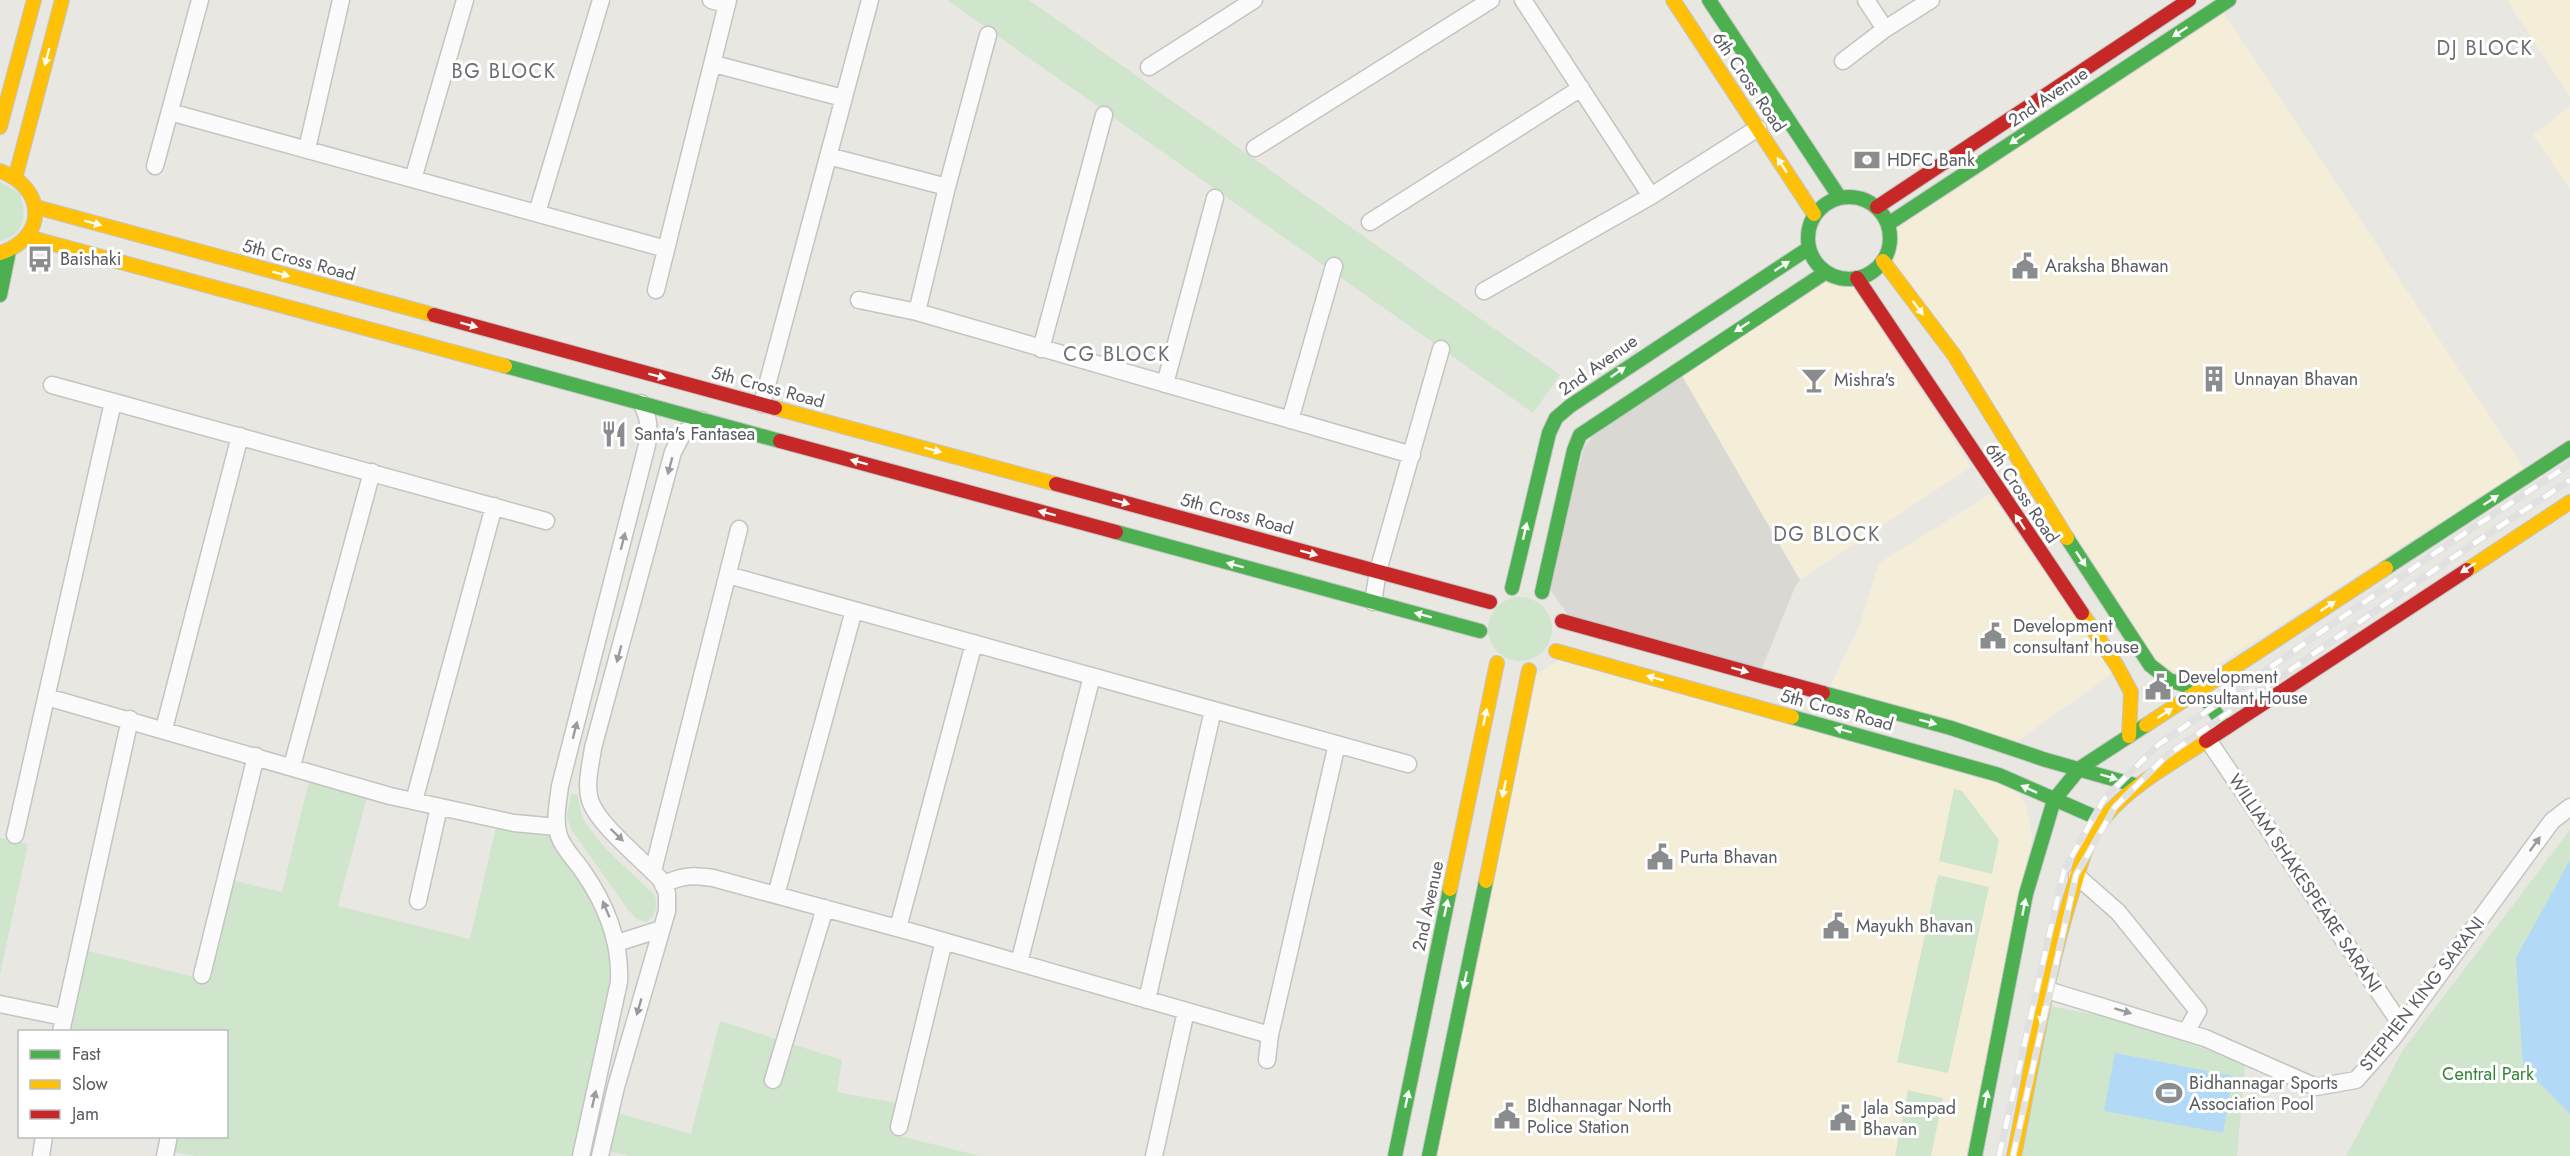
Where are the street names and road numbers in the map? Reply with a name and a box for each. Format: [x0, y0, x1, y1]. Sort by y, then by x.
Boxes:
street label: 6th Cross Road [1706, 27, 1792, 137]
street label: 2nd Avenue [2003, 61, 2093, 133]
street label: 5th Cross Road [240, 232, 358, 288]
street label: 2nd Avenue [1553, 328, 1643, 402]
street label: 5th Cross Road [709, 359, 827, 415]
street label: 6th Cross Road [1979, 438, 2065, 548]
street label: 5th Cross Road [1178, 486, 1296, 542]
street label: 5th Cross Road [1778, 682, 1896, 738]
street label: WILLIAM SHAKESPEARE SARANI [2222, 769, 2388, 997]
street label: 2nd Avenue [1406, 859, 1450, 953]
street label: STEPHEN KING SARANI [2353, 911, 2491, 1077]

